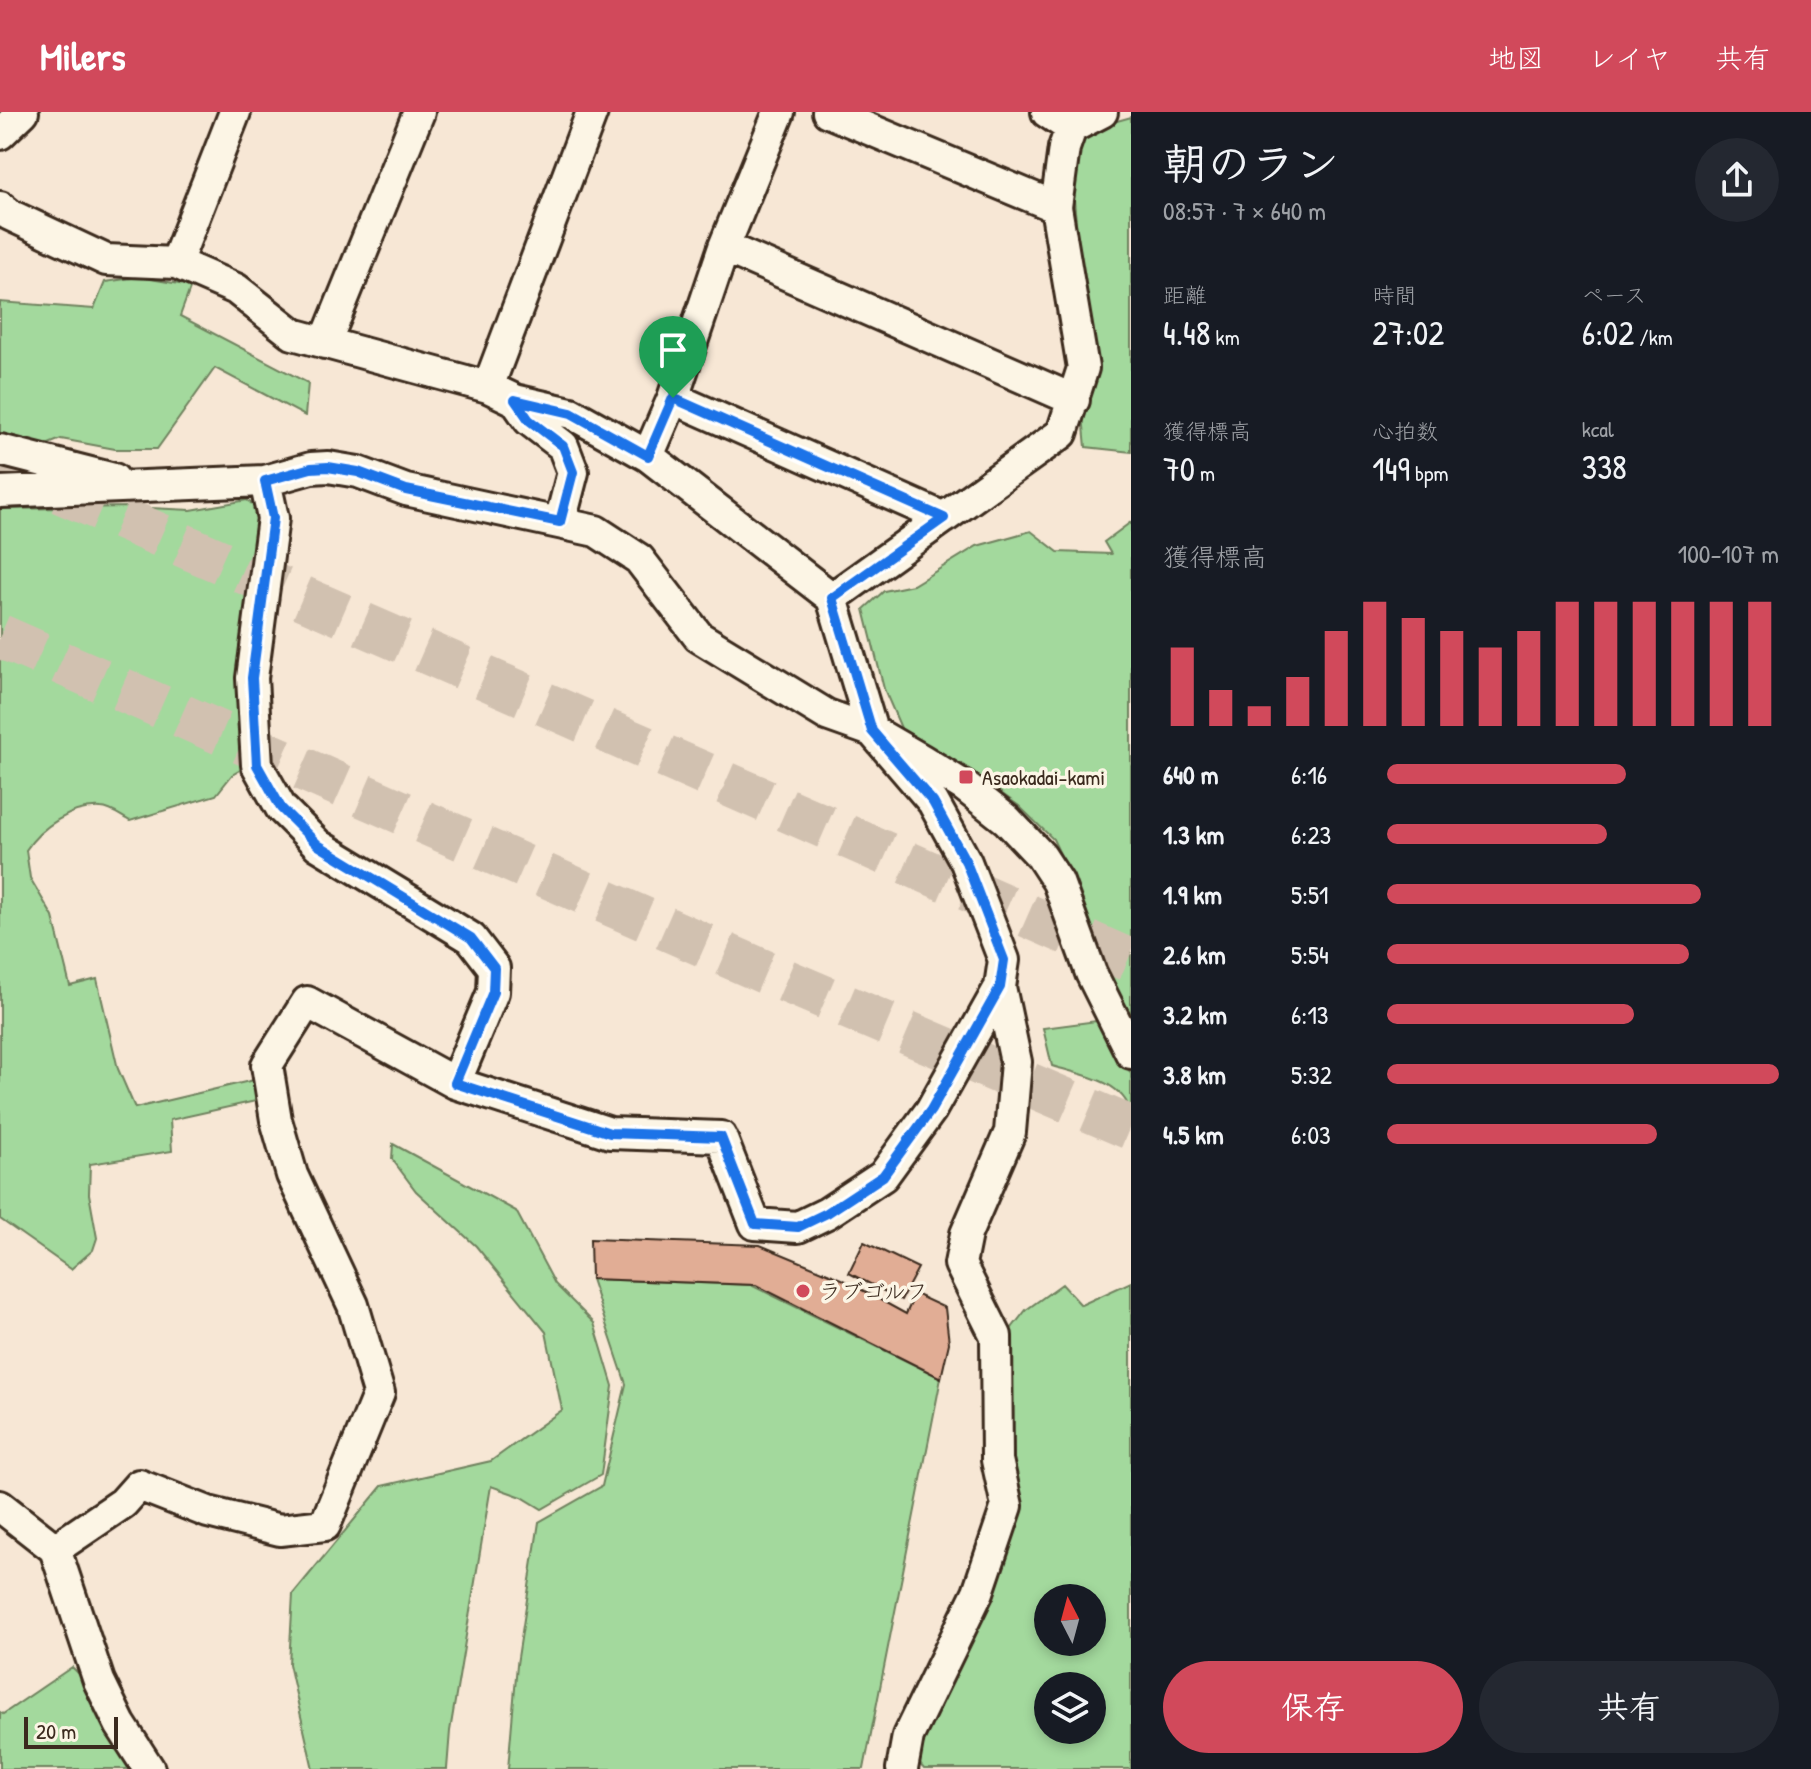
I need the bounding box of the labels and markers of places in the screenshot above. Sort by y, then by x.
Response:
pin [639,316,707,398]
place label: Asaokadai-kami [982,762,1105,792]
marker: Asaokadai-kami [957,768,975,786]
place label: ラブゴルフ [819,1276,928,1306]
marker: ラブゴルフ [794,1282,812,1300]

